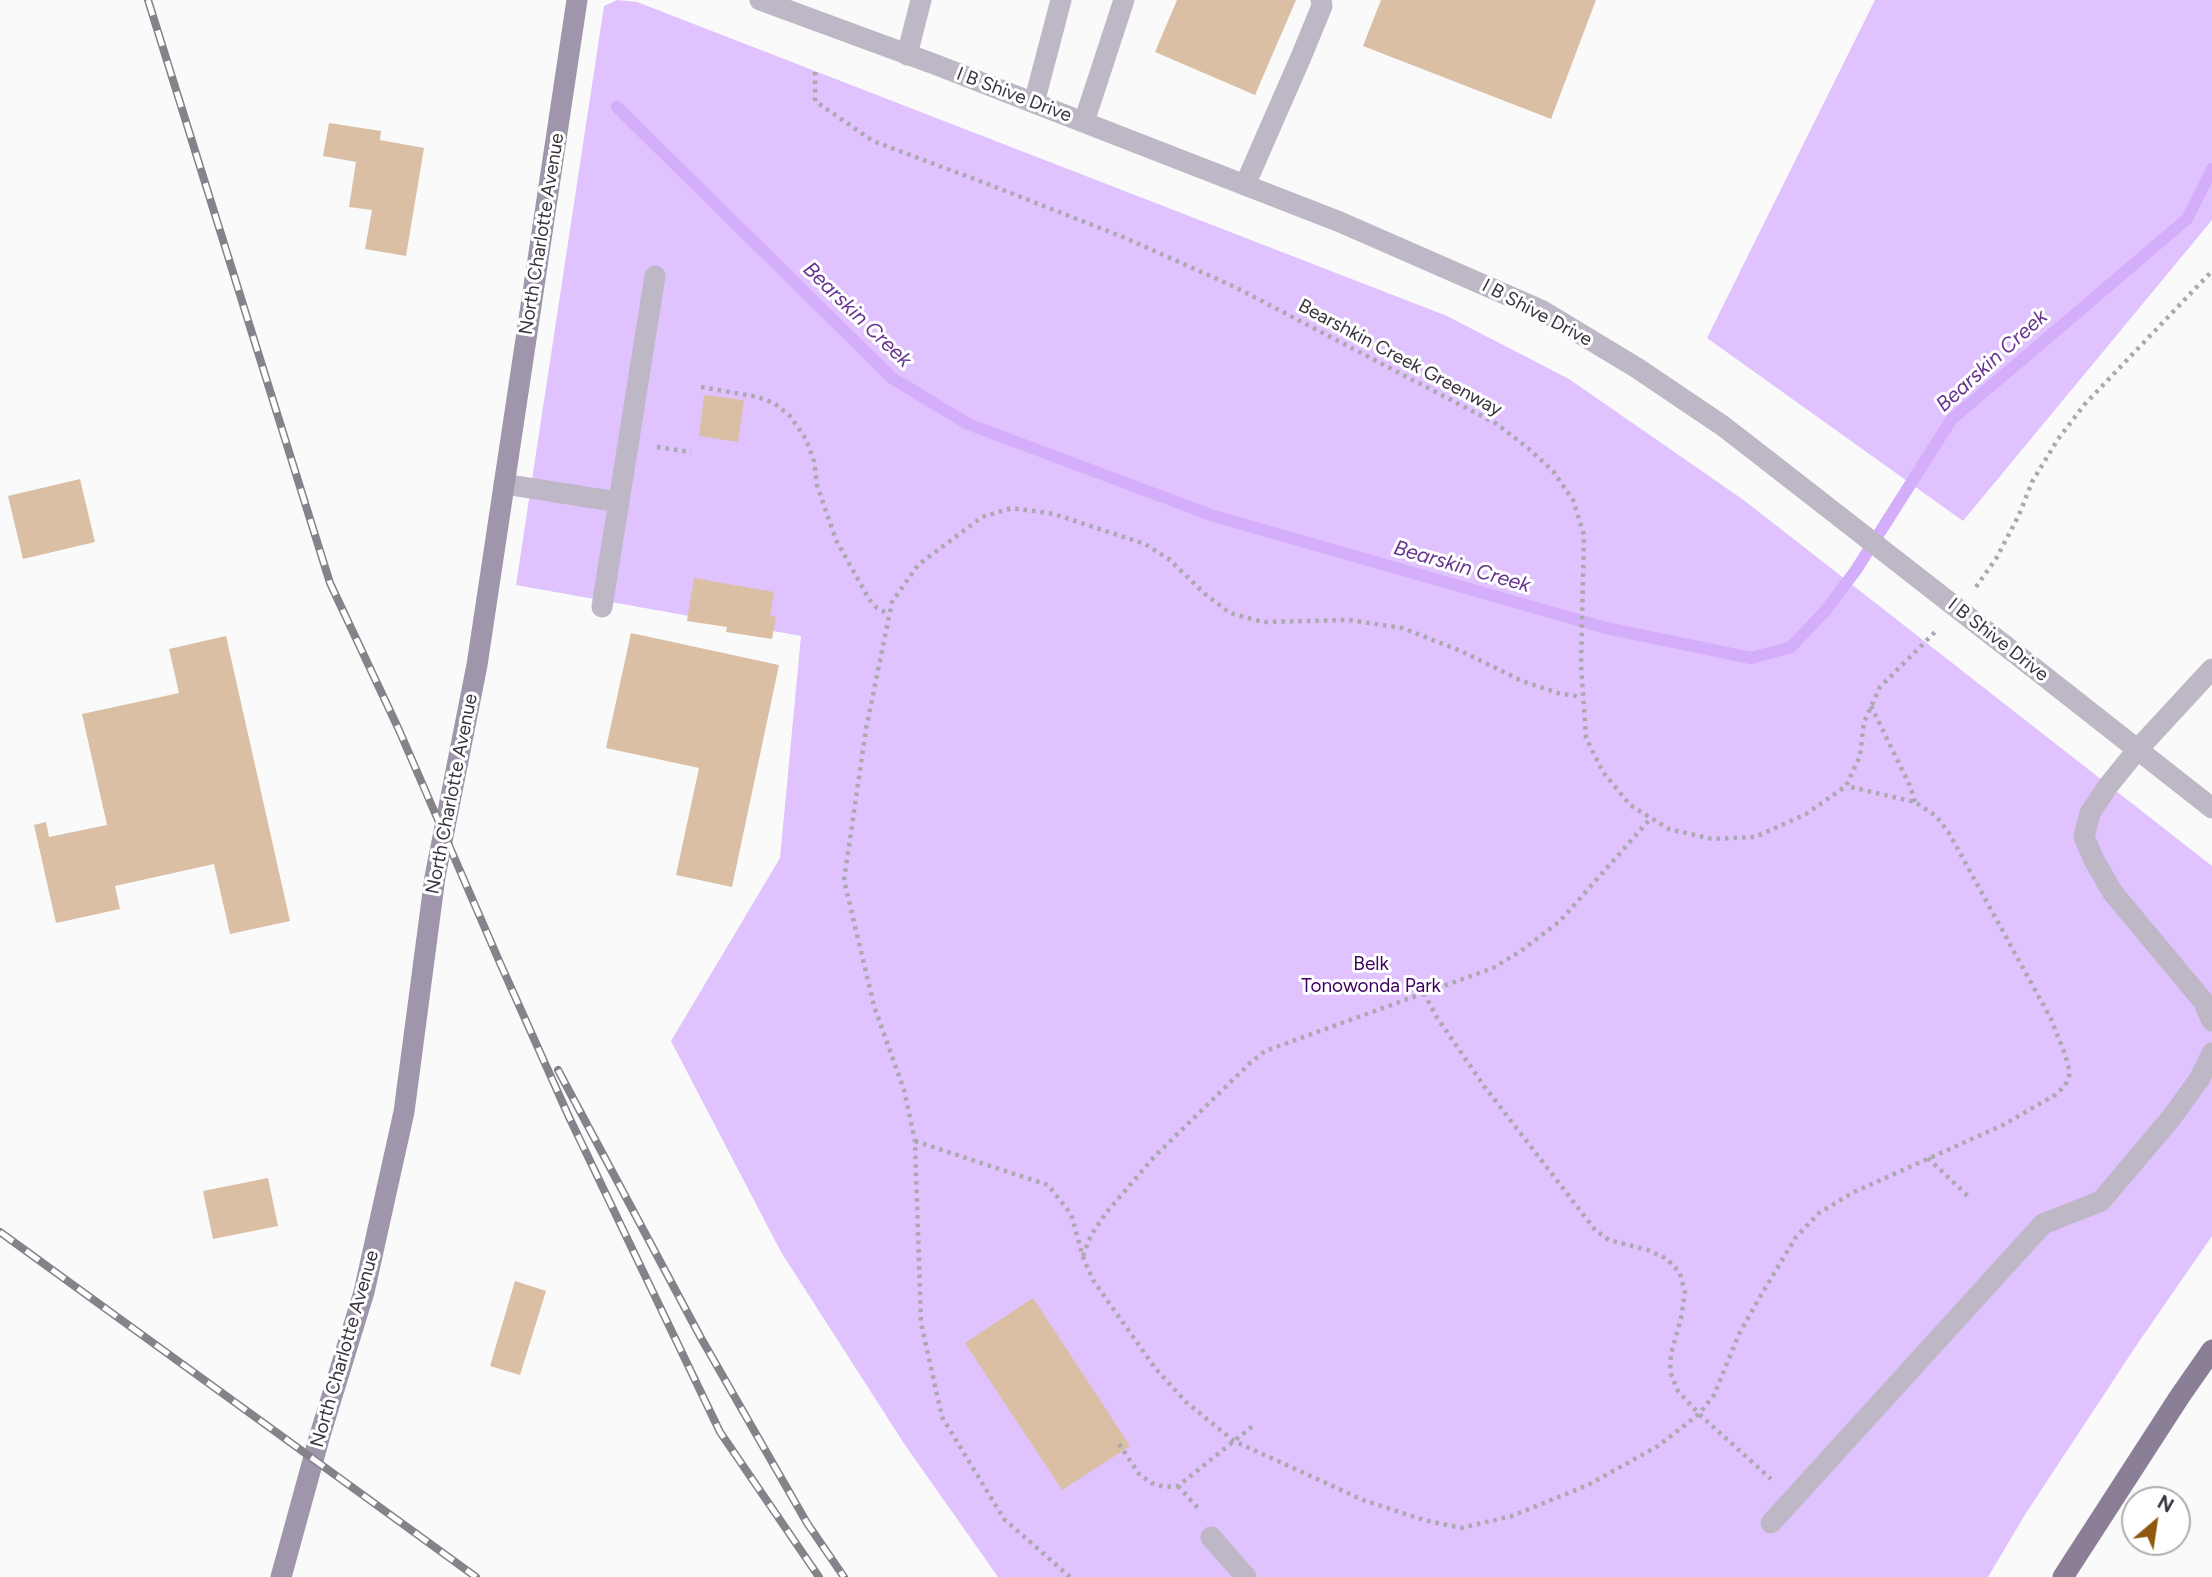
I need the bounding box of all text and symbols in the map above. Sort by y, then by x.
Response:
street label: I B Shive Drive [953,63,1075,127]
street label: North Charlotte Avenue [515,132,569,336]
water label: Bearskin Creek [797,257,917,373]
street label: I B Shive Drive [1478,274,1596,352]
street label: Bearshkin Creek Greenway [1294,295,1506,421]
water label: Bearskin Creek [1931,304,2053,418]
water label: Bearskin Creek [1391,535,1533,599]
street label: I B Shive Drive [1943,594,2053,686]
street label: North Charlotte Avenue [421,692,483,896]
park label: Belk Tonowonda Park [1301,953,1441,997]
street label: North Charlotte Avenue [306,1248,384,1450]
north arrow [2121,1486,2191,1556]
text: N [2153,1490,2177,1518]

